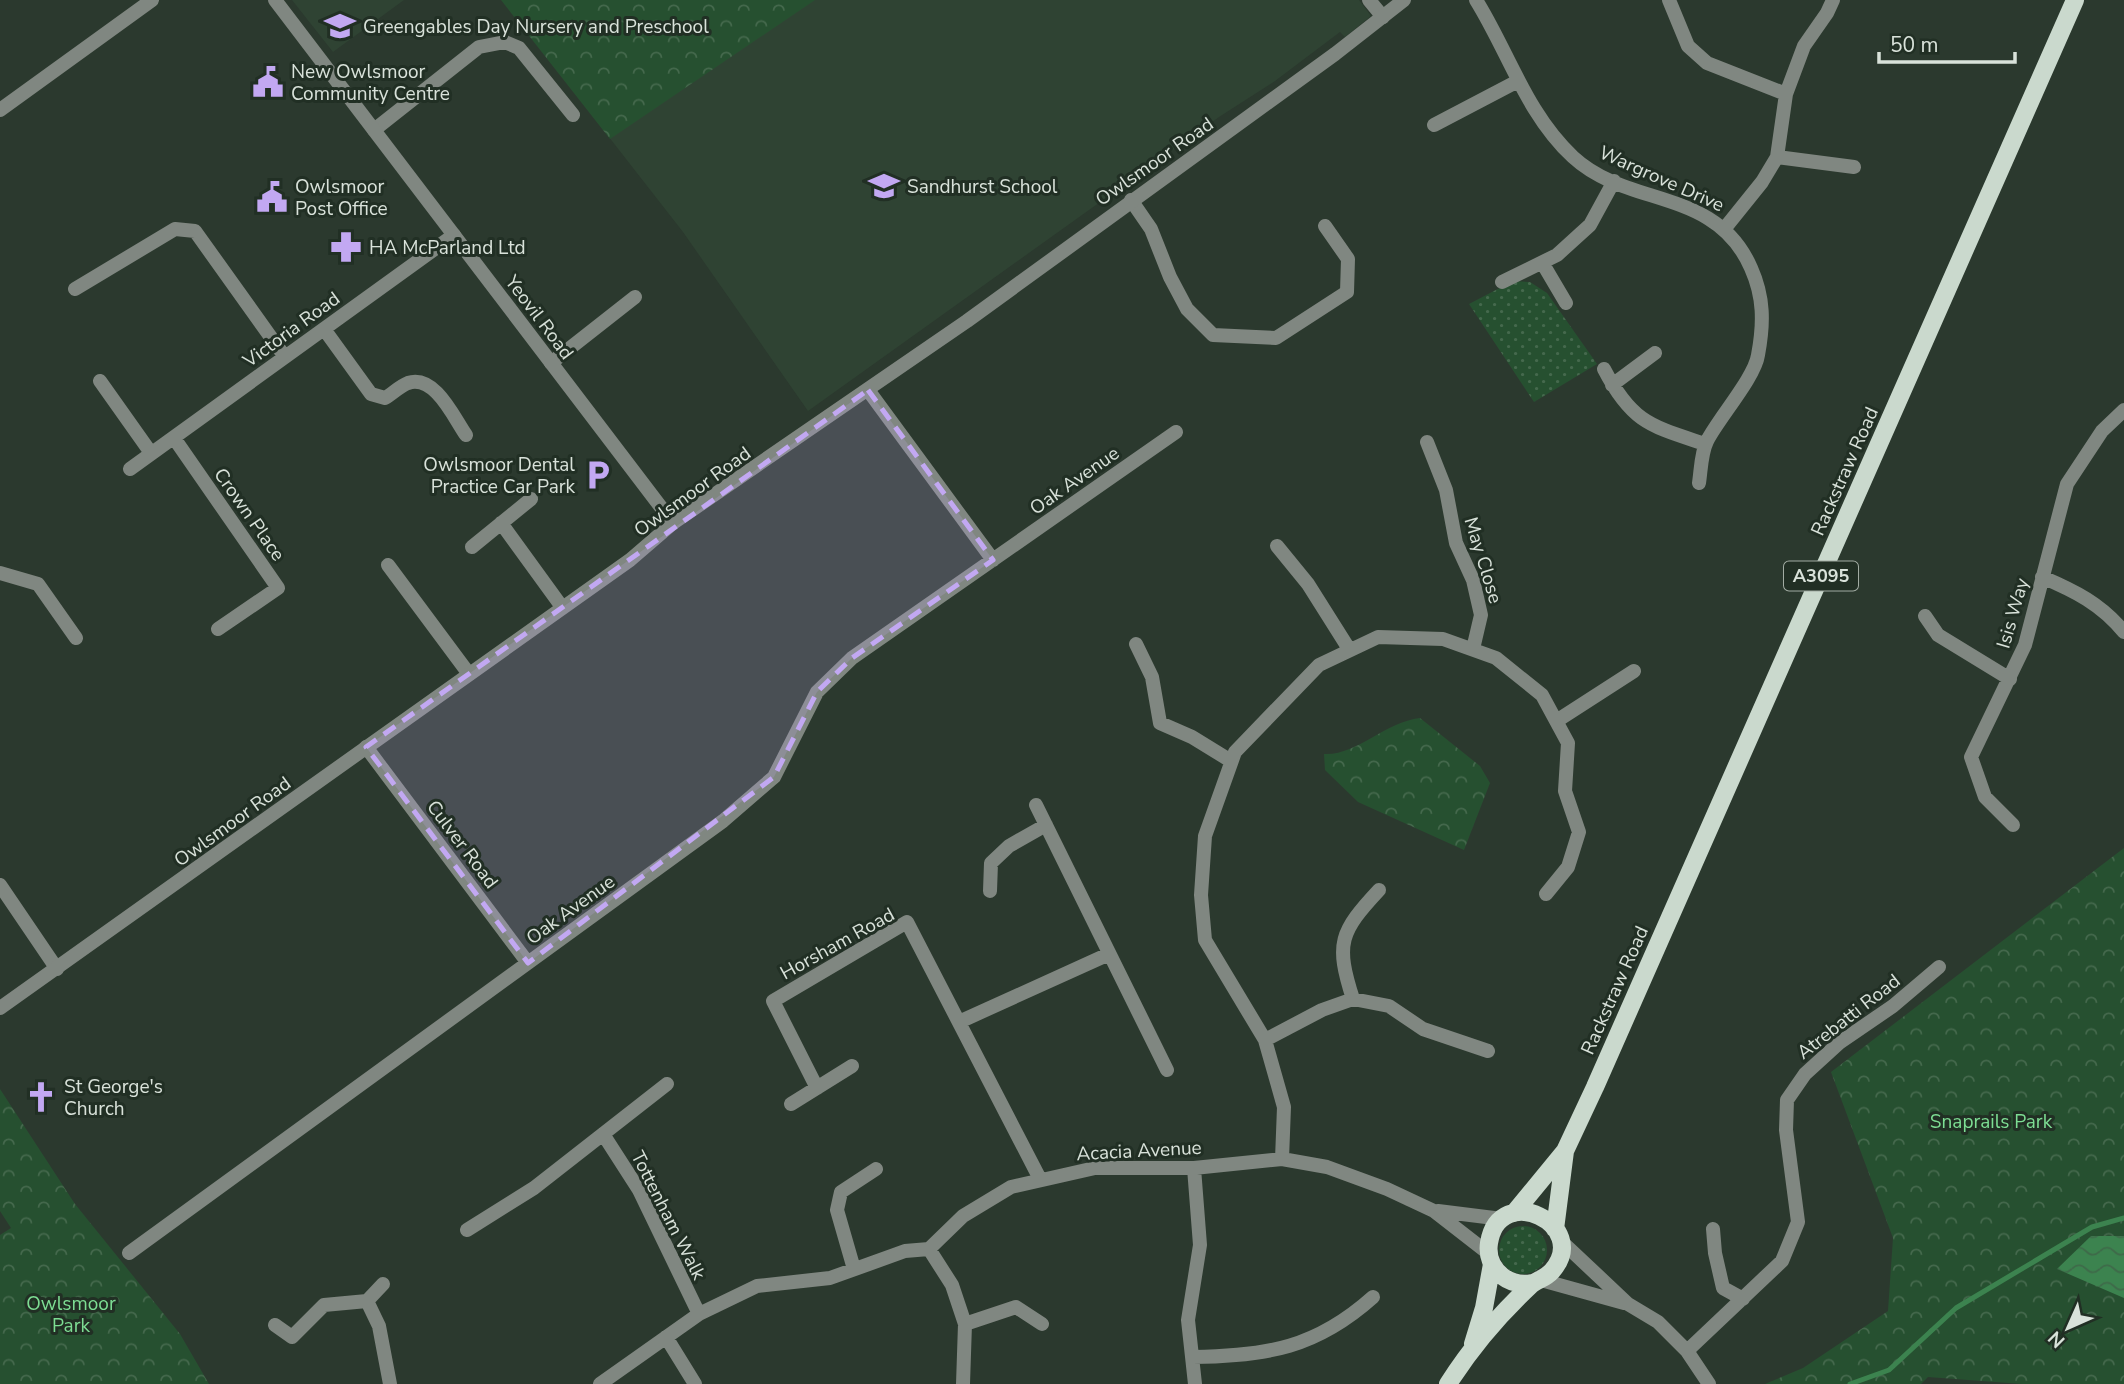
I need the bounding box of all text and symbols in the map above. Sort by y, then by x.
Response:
school or university icon: Greengables Day Nursery and Preschool [323,9,357,43]
place label: Greengables Day Nursery and Preschool [363,14,709,40]
scale bar [1879,21,2016,65]
text: 50 m [1890,31,1939,59]
place label: New Owlsmoor Community Centre [291,59,450,107]
public building icon: New Owlsmoor Community Centre [251,65,285,99]
street label: Owlsmoor Road [1090,111,1219,212]
street label: Wargrove Drive [1595,140,1728,218]
school or university icon: Sandhurst School [867,169,901,203]
place label: Owlsmoor Post Office [295,174,388,222]
place label: Sandhurst School [907,174,1058,200]
public building icon: Owlsmoor Post Office [255,180,289,214]
pharmacy icon: HA McParland Ltd [329,230,363,264]
place label: HA McParland Ltd [369,235,526,261]
street label: Yeovil Road [498,269,579,365]
street label: Victoria Road [237,286,345,374]
street label: Rackstraw Road [1805,403,1885,540]
street label: Oak Avenue [1025,440,1125,521]
street label: Owlsmoor Road [629,441,756,543]
place label: Owlsmoor Dental Practice Car Park [423,452,575,500]
parking icon: Owlsmoor Dental Practice Car Park [581,458,615,492]
street label: Crown Place [208,463,291,566]
street label: May Close [1458,514,1508,607]
road number: A3095 [1784,562,1858,590]
street label: Isis Way [1991,575,2035,651]
street label: Owlsmoor Road [169,771,296,873]
street label: Culver Road [420,795,504,894]
street label: Oak Avenue [521,869,620,951]
street label: Horsham Road [776,902,899,986]
street label: Rackstraw Road [1575,922,1655,1059]
street label: Atrebatti Road [1791,968,1906,1065]
place label: St George's Church [64,1074,163,1122]
church icon: St George's Church [24,1080,58,1114]
park label: Snaprails Park [1930,1109,2053,1135]
street label: Acacia Avenue [1076,1135,1202,1167]
street label: Tottenham Walk [624,1147,712,1285]
park label: Owlsmoor Park [26,1291,116,1339]
north arrow [2033,1293,2103,1363]
text: N [2042,1325,2071,1354]

